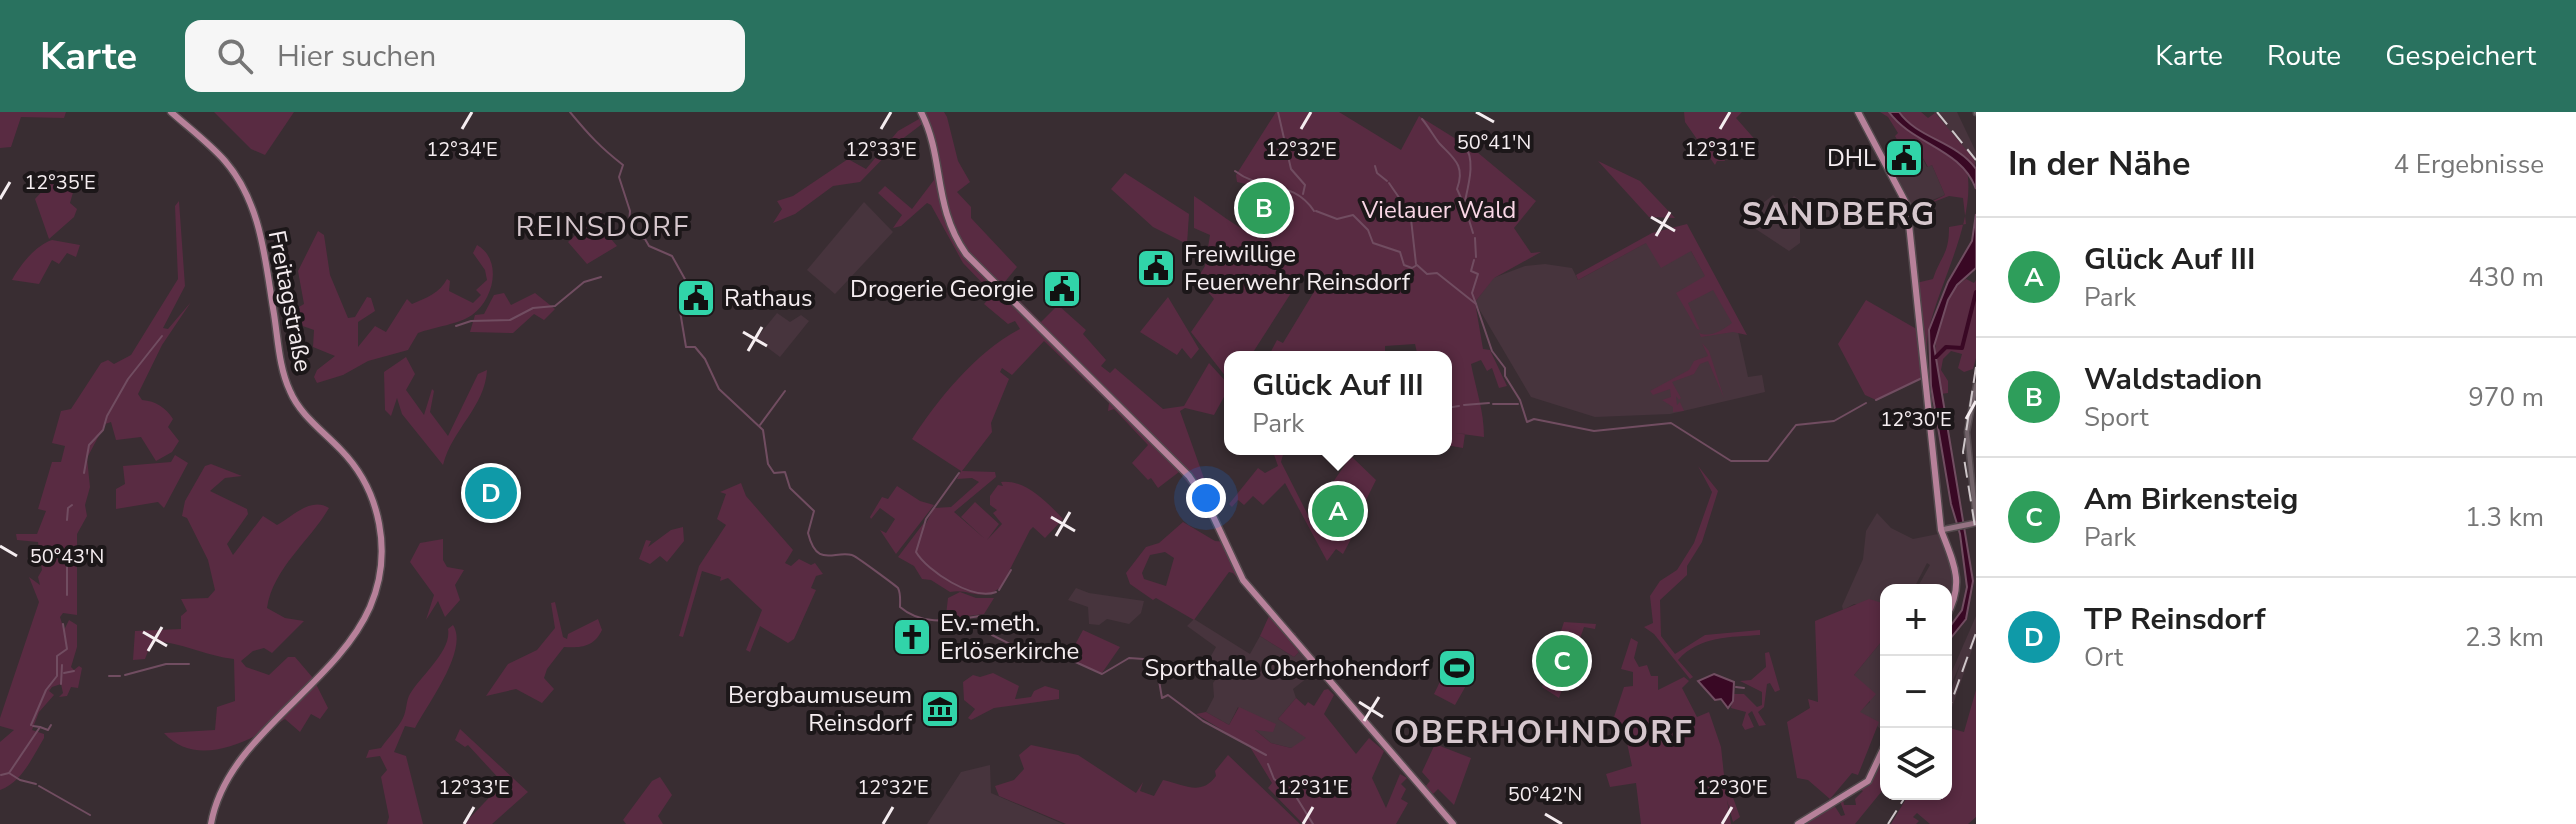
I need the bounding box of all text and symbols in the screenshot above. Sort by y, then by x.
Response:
search box [185,20,745,92]
text: Karte [40,31,137,82]
icon: search [213,34,257,78]
text: Hier suchen [277,36,436,77]
text: Karte [2155,37,2223,75]
text: Route [2267,37,2341,75]
text: Gespeichert [2385,37,2536,75]
text: 50°41'N [1457,129,1531,156]
text: 12°34'E [426,136,498,163]
text: 12°33'E [845,136,917,163]
text: 12°32'E [1265,136,1337,163]
text: 12°31'E [1684,136,1756,163]
public building icon: DHL [1883,137,1925,179]
text: In der Nähe [2008,141,2190,187]
place label: DHL [1827,142,1876,174]
text: 4 Ergebnisse [2394,147,2544,182]
text: 12°35'E [24,169,96,196]
pin: B [1238,178,1290,238]
district label: SANDBERG [1742,193,1936,236]
park label: Vielauer Wald [1361,194,1516,226]
district label: REINSDORF [516,208,690,246]
street label: Freitagstraße [261,228,319,374]
place label: Freiwillige Feuerwehr Reinsdorf [1184,238,1411,298]
text: Glück Auf III [2084,239,2255,280]
public building icon: Freiwillige Feuerwehr Reinsdorf [1135,247,1177,289]
text: A [2024,260,2044,295]
text: 430 m [2468,260,2544,295]
public building icon: Drogerie Georgie [1041,268,1083,310]
place label: Drogerie Georgie [850,273,1034,305]
public building icon: Rathaus [675,277,717,319]
text: Park [2084,280,2136,315]
place label: Rathaus [724,282,813,314]
popup [1224,351,1452,455]
text: Waldstadion [2084,359,2262,400]
text: Glück Auf III [1252,365,1424,406]
text: B [2025,380,2043,415]
text: 970 m [2468,380,2544,415]
text: Sport [2084,400,2149,435]
text: Park [1252,406,1304,441]
text: 12°30'E [1880,406,1952,433]
pin: D [465,463,517,523]
your location [1186,478,1226,518]
text: Am Birkensteig [2084,479,2298,520]
pin: A [1312,481,1364,541]
text: C [2025,500,2043,535]
text: 1.3 km [2465,500,2544,535]
text: Park [2084,520,2136,555]
text: 50°43'N [30,543,104,570]
map controls [1880,584,1952,800]
button: + [1880,584,1952,656]
text: TP Reinsdorf [2084,599,2265,640]
place label: Ev.-meth. Erlöserkirche [940,607,1079,667]
church icon: Ev.-meth. Erlöserkirche [891,616,933,658]
text: D [2024,620,2044,655]
text: 2.3 km [2465,620,2544,655]
pin: C [1536,631,1588,691]
text: Ort [2084,640,2123,675]
sports icon: Sporthalle Oberhohendorf [1436,647,1478,689]
place label: Sporthalle Oberhohendorf [1145,652,1430,684]
button: − [1880,656,1952,728]
place label: Bergbaumuseum Reinsdorf [728,679,913,739]
museum icon: Bergbaumuseum Reinsdorf [919,688,961,730]
district label: OBERHOHNDORF [1394,711,1694,754]
button: layers [1880,728,1952,800]
text: 12°33'E [438,774,510,801]
text: 12°32'E [857,774,929,801]
text: 12°31'E [1277,774,1349,801]
text: 12°30'E [1696,774,1768,801]
text: 50°42'N [1508,781,1582,808]

